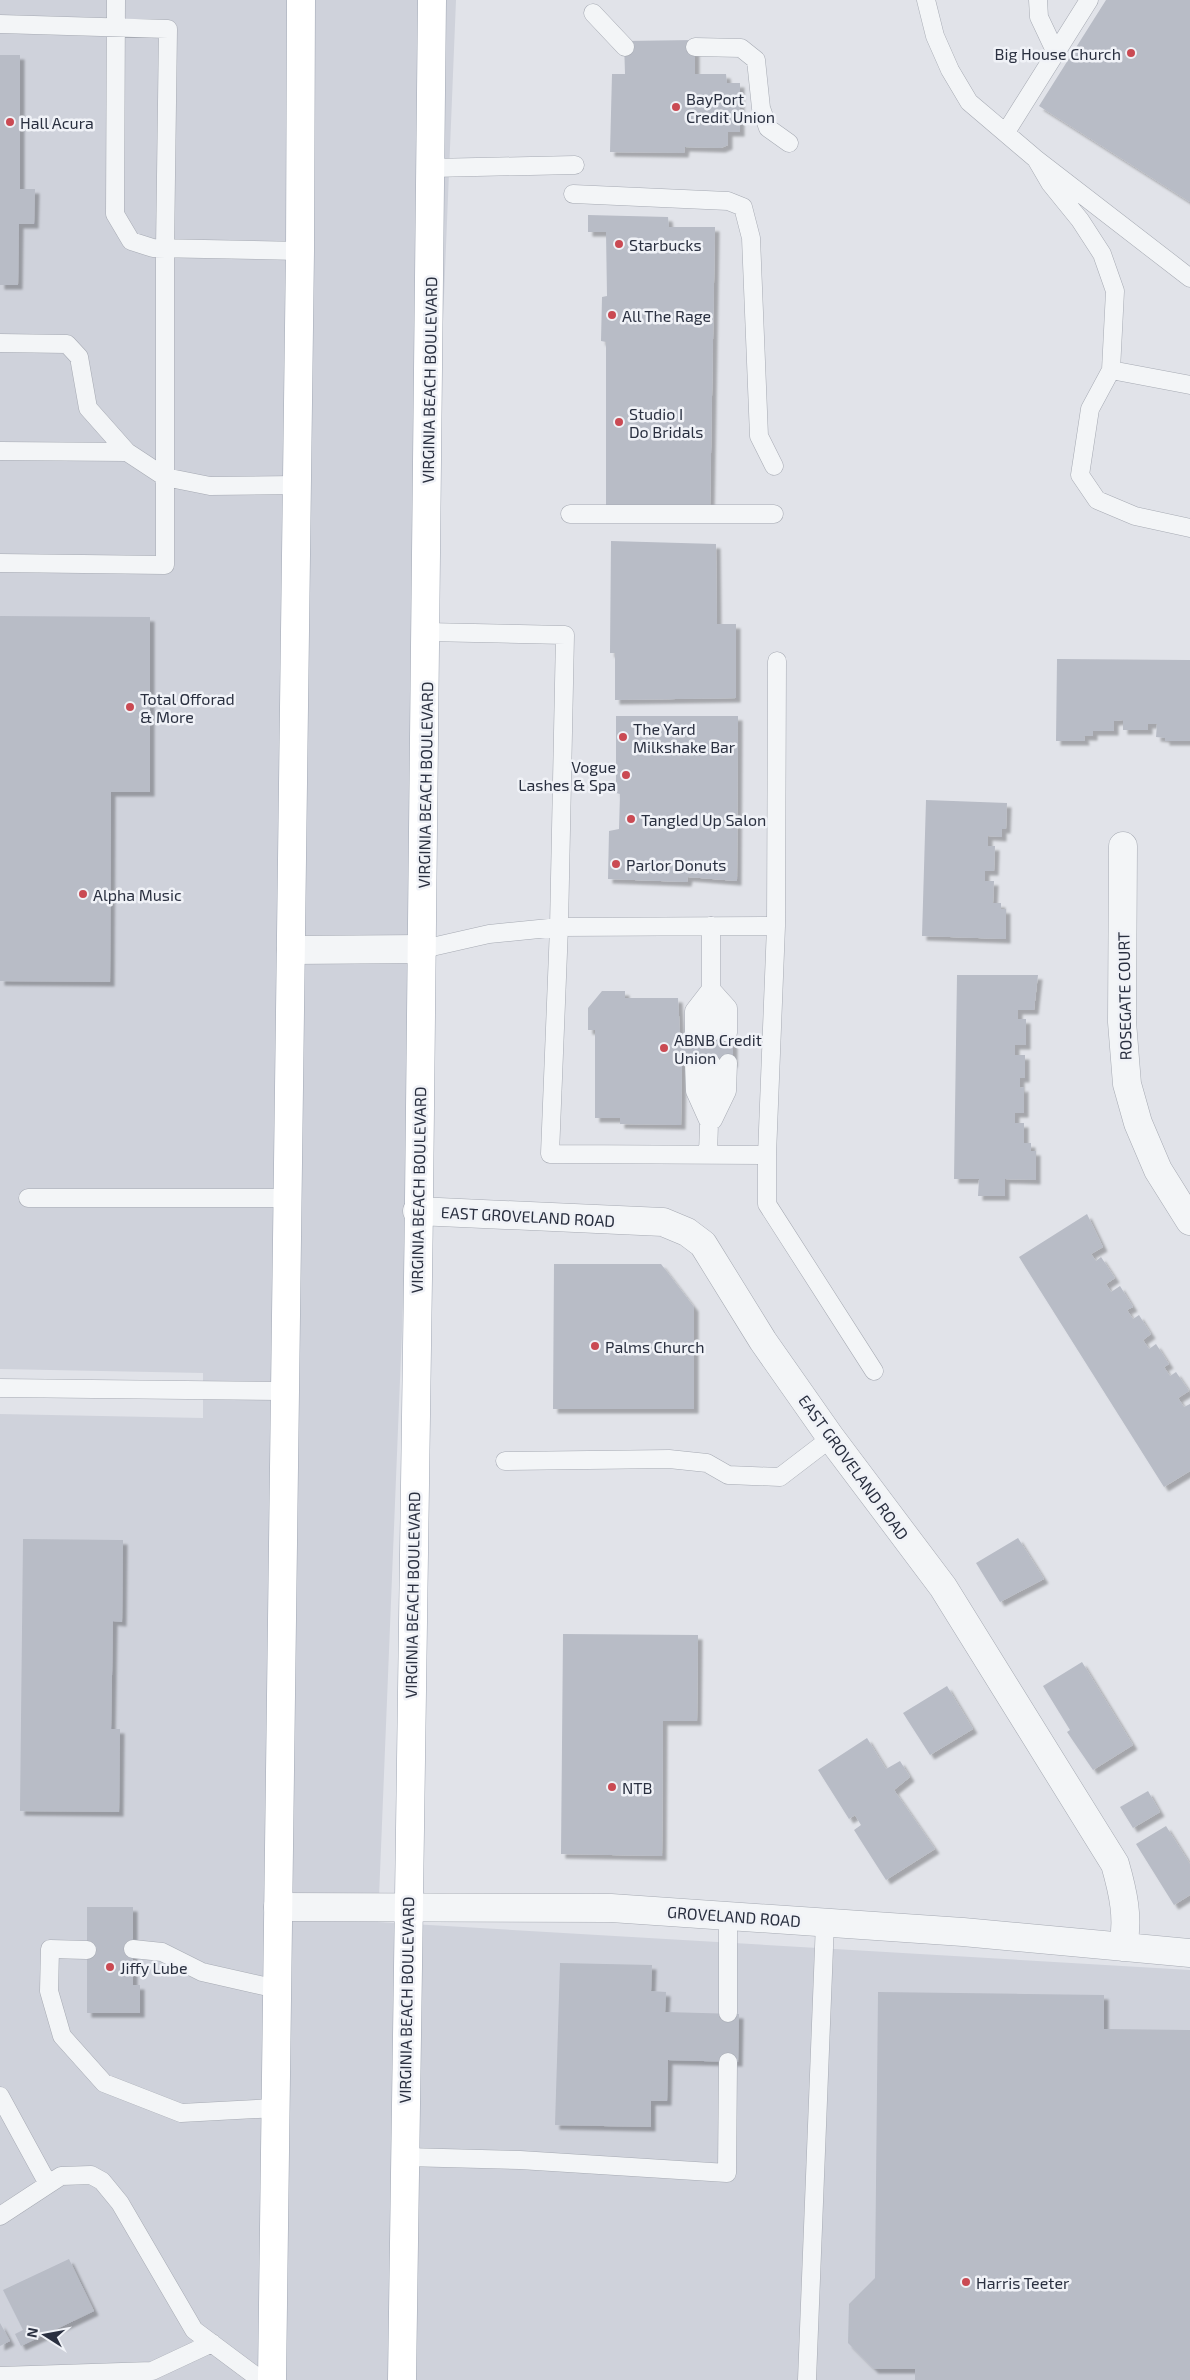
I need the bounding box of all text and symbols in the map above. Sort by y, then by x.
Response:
place label: Big House Church [995,44,1121,63]
marker: Big House Church [1125,47,1137,59]
place label: BayPort Credit Union [686,89,775,126]
marker: BayPort Credit Union [670,101,682,113]
place label: Hall Acura [20,113,94,132]
marker: Hall Acura [4,116,16,128]
place label: Starbucks [629,235,702,254]
marker: Starbucks [613,238,625,250]
street label: VIRGINIA BEACH BOULEVARD [418,276,440,484]
place label: All The Rage [622,306,711,325]
marker: All The Rage [606,309,618,321]
place label: Studio I Do Bridals [629,404,703,441]
marker: Studio I Do Bridals [613,416,625,428]
street label: VIRGINIA BEACH BOULEVARD [414,681,436,889]
place label: Total Offorad & More [140,689,235,726]
marker: Total Offorad & More [124,701,136,713]
place label: The Yard Milkshake Bar [633,719,736,756]
marker: The Yard Milkshake Bar [617,731,629,743]
place label: Vogue Lashes & Spa [518,757,616,794]
marker: Vogue Lashes & Spa [620,769,632,781]
place label: Tangled Up Salon [641,810,766,829]
marker: Tangled Up Salon [625,813,637,825]
place label: Parlor Donuts [626,855,726,874]
marker: Parlor Donuts [610,858,622,870]
place label: Alpha Music [93,885,182,904]
marker: Alpha Music [77,888,89,900]
street label: ROSEGATE COURT [1113,932,1135,1060]
place label: ABNB Credit Union [674,1030,762,1067]
marker: ABNB Credit Union [658,1042,670,1054]
street label: VIRGINIA BEACH BOULEVARD [407,1086,429,1294]
street label: EAST GROVELAND ROAD [440,1202,616,1230]
place label: Palms Church [605,1337,705,1356]
marker: Palms Church [589,1340,601,1352]
street label: EAST GROVELAND ROAD [795,1391,913,1543]
street label: VIRGINIA BEACH BOULEVARD [401,1491,423,1699]
place label: NTB [622,1778,653,1797]
marker: NTB [606,1781,618,1793]
street label: VIRGINIA BEACH BOULEVARD [395,1896,417,2104]
street label: GROVELAND ROAD [667,1902,801,1930]
place label: Jiffy Lube [120,1958,188,1977]
marker: Jiffy Lube [104,1961,116,1973]
place label: Harris Teeter [976,2273,1070,2292]
marker: Harris Teeter [960,2276,972,2288]
north arrow [20,2310,70,2360]
text: N [22,2326,41,2339]

